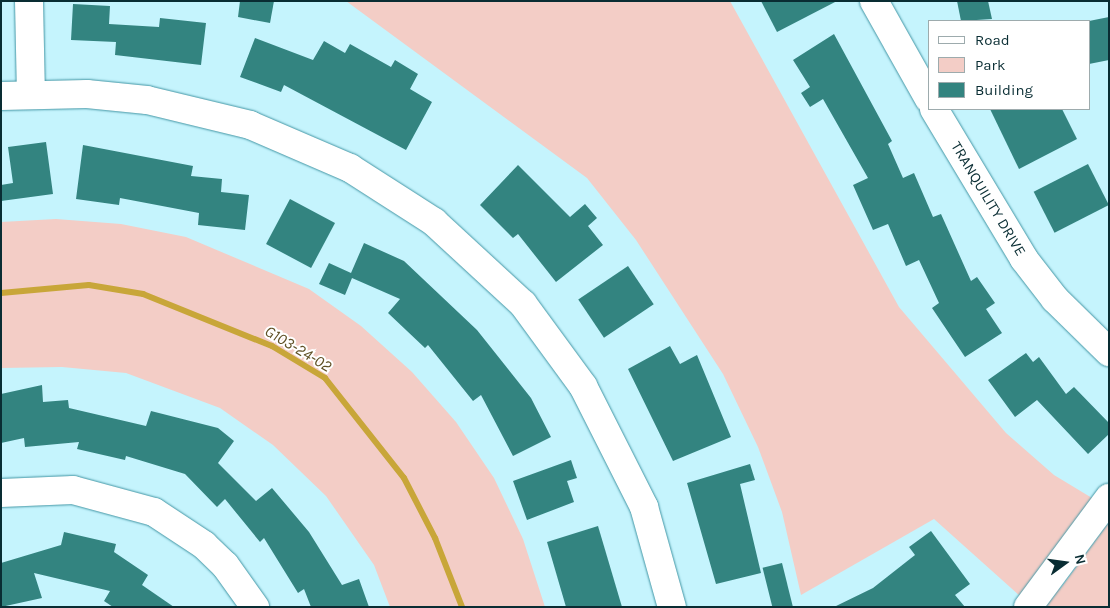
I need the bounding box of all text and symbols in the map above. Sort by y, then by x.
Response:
legend [928,20,1090,110]
text: Road [975,31,1010,49]
text: Park [975,56,1005,74]
text: Building [975,81,1033,99]
street label: TRANQUILITY DRIVE [947,139,1029,259]
water label: G103-24-02 [261,322,335,376]
north arrow [1040,538,1090,588]
text: N [1071,552,1090,566]

